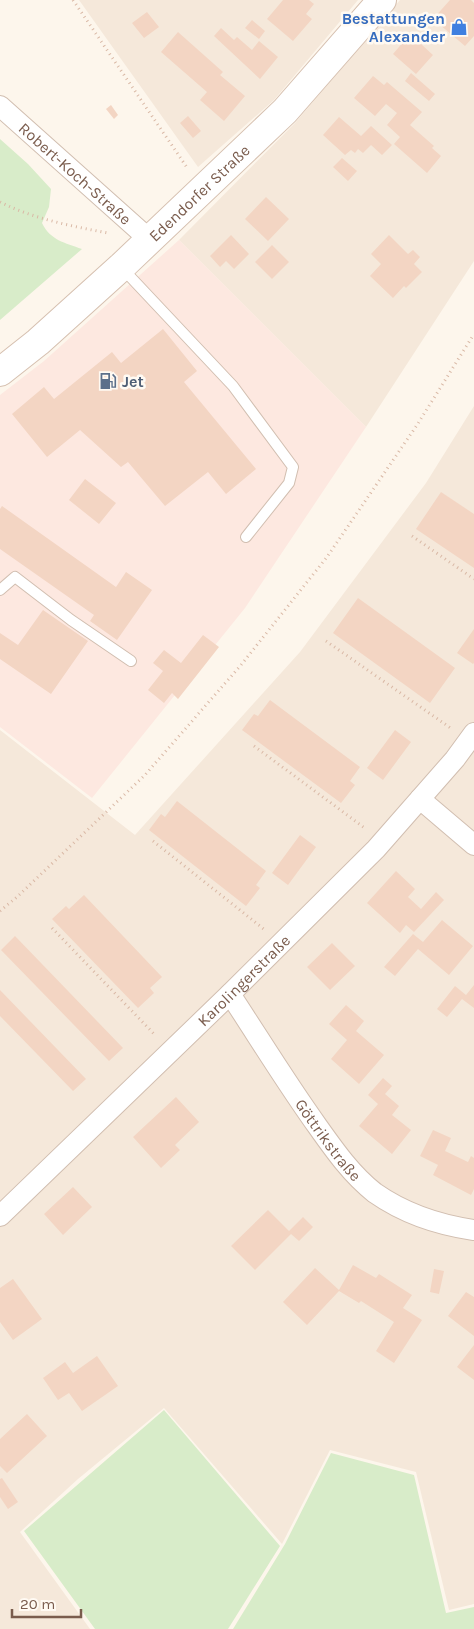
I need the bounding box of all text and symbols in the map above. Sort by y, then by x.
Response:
place label: Bestattungen Alexander [342,9,446,46]
shop icon: Bestattungen Alexander [449,17,469,37]
street label: Robert-Koch-Straße [15,119,135,229]
street label: Edendorfer Straße [145,141,254,246]
fuel station icon: Jet [98,371,118,391]
place label: Jet [122,372,144,391]
street label: Karolingerstraße [194,931,294,1030]
street label: Göttrikstraße [291,1095,365,1185]
scale bar [12,1586,81,1618]
text: 20 m [20,1595,55,1613]

